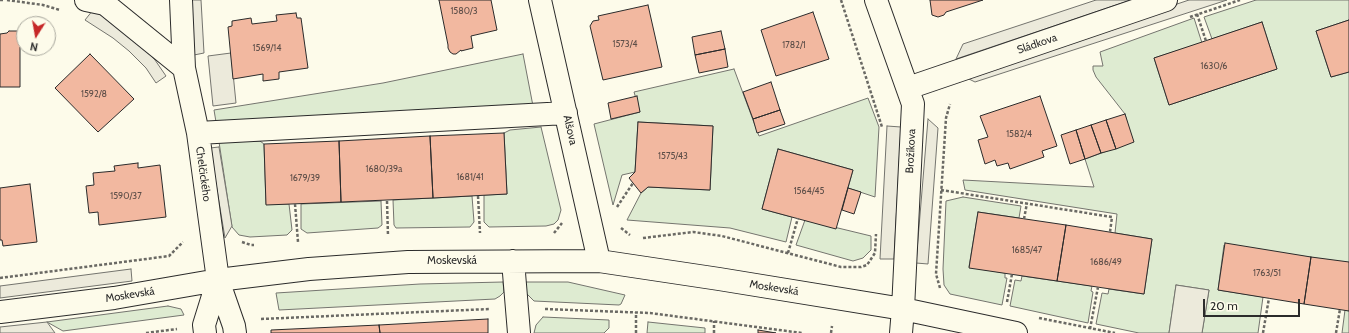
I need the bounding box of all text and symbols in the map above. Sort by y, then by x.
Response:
house number: 1580/3 [450,6,478,16]
north arrow [16,16,56,56]
street label: Sládkova [1015,31,1059,57]
text: N [29,39,39,54]
house number: 1573/4 [613,39,637,49]
house number: 1782/1 [782,40,806,50]
house number: 1569/14 [253,43,281,53]
house number: 1630/6 [1201,61,1227,71]
house number: 1592/8 [81,89,107,99]
street label: Alšova [560,114,580,146]
street label: Brožíkova [903,128,919,174]
house number: 1582/4 [1006,129,1032,139]
street label: Chelčického [193,146,213,202]
house number: 1575/43 [658,151,688,161]
house number: 1680/39a [366,164,402,174]
house number: 1681/41 [456,172,484,182]
house number: 1679/39 [290,173,320,183]
house number: 1564/45 [794,186,824,196]
house number: 1590/37 [110,191,142,201]
house number: 1685/47 [1012,245,1042,255]
street label: Moskevská [427,254,477,268]
house number: 1686/49 [1090,257,1122,267]
house number: 1763/51 [1253,268,1281,278]
street label: Moskevská [748,278,800,298]
street label: Moskevská [104,285,156,305]
scale bar [1205,291,1302,317]
text: 20 m [1210,298,1238,313]

